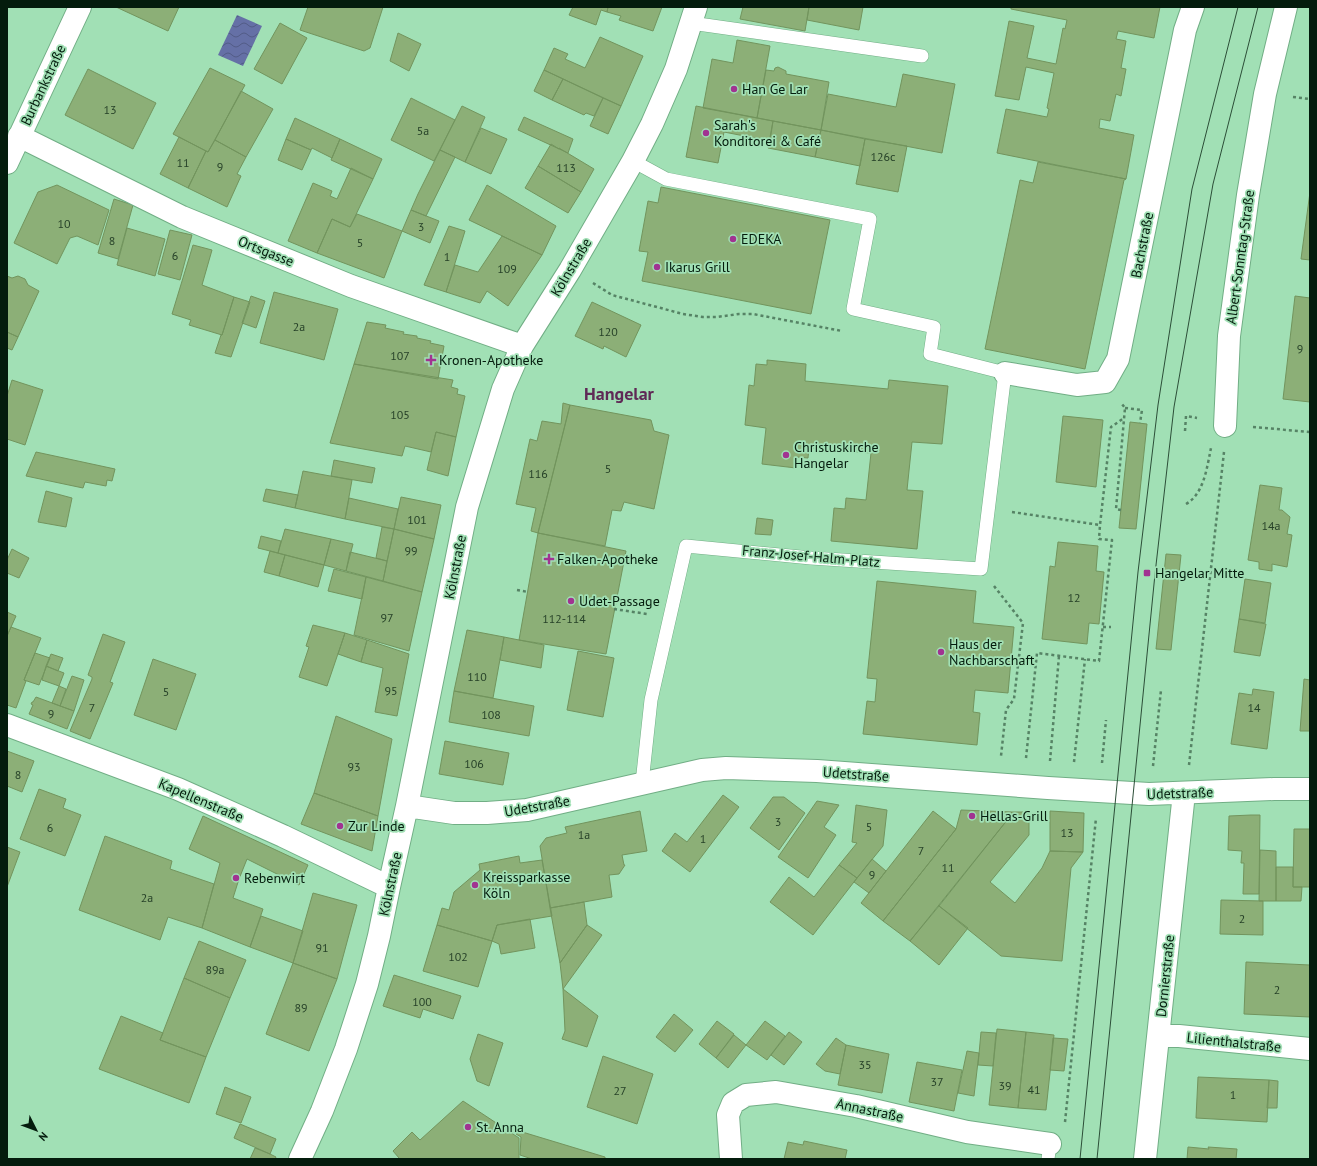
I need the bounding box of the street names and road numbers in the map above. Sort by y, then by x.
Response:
street label: Burbankstraße [16,42,70,128]
street label: Albert-Sonntag-Straße [1222,189,1258,325]
street label: Bachstraße [1127,210,1157,280]
street label: Ortsgasse [235,232,297,270]
street label: Kölnstraße [547,235,595,299]
street label: Kölnstraße [440,533,470,601]
street label: Franz-Josef-Halm-Platz [741,541,881,571]
street label: Udetstraße [822,763,890,785]
street label: Kapellenstraße [156,774,246,826]
street label: Udetstraße [1147,783,1213,803]
street label: Udetstraße [503,791,571,821]
street label: Kölnstraße [374,850,406,918]
street label: Dornierstraße [1152,934,1178,1018]
street label: Lilienthalstraße [1186,1028,1282,1056]
street label: Annastraße [835,1094,905,1126]

